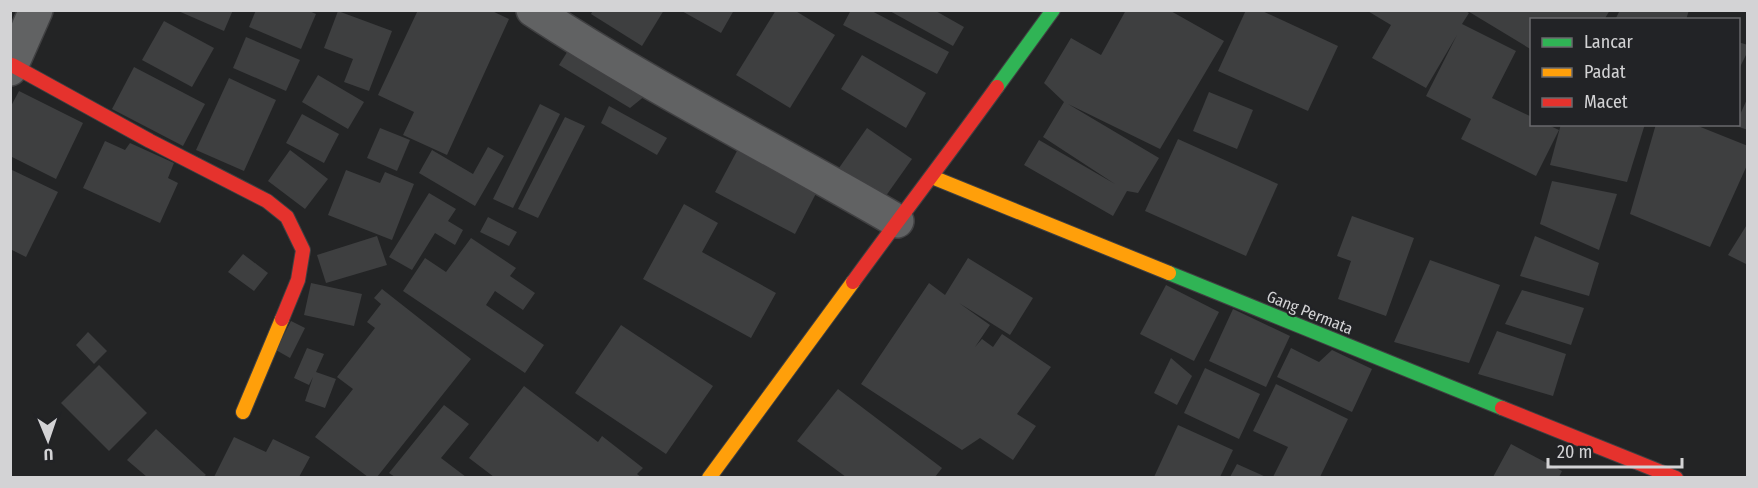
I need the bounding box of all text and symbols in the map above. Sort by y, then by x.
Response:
legend [1530,18,1740,126]
text: Lancar [1584,31,1633,53]
text: Padat [1584,61,1626,83]
text: Macet [1584,91,1628,113]
street label: Gang Permata [1264,287,1356,338]
north arrow [18,410,78,470]
scale bar [1548,431,1682,469]
text: 20 m [1557,441,1592,463]
text: U [43,445,54,464]

